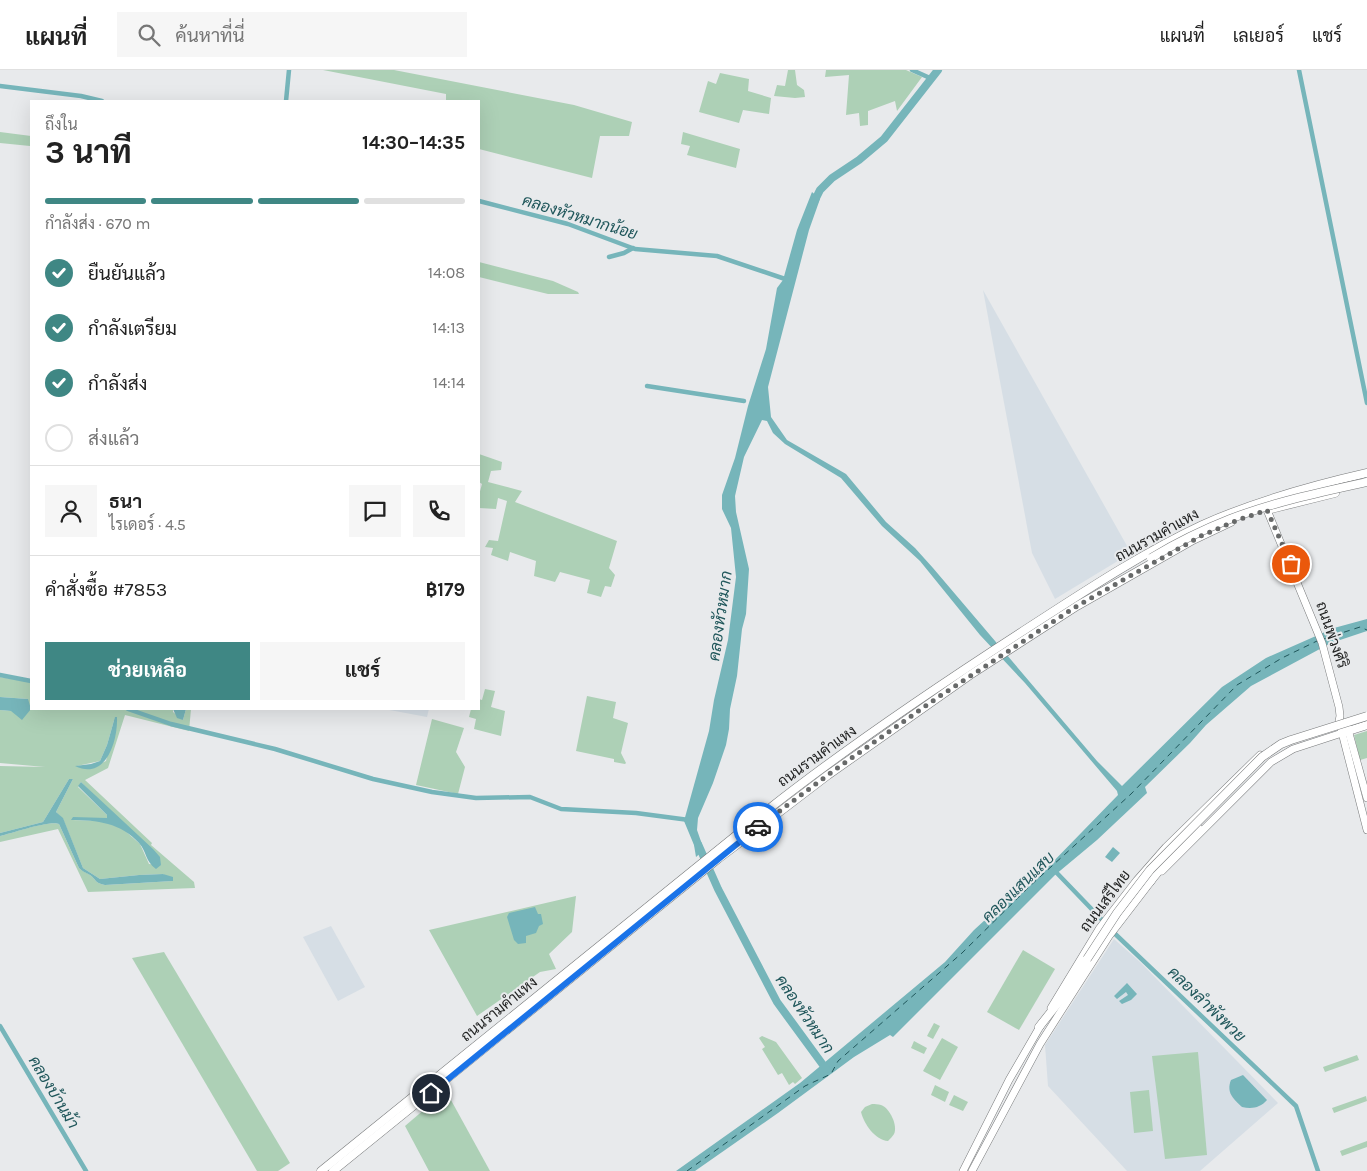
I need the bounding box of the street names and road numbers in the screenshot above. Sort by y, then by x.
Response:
street label: ถนนรามคำแหง [1112,505,1202,565]
street label: ถนนพ่วงศิริ [1312,599,1353,671]
street label: ถนนรามคำแหง [774,721,860,791]
street label: ถนนเสรีไทย [1075,866,1134,935]
street label: ถนนรามคำแหง [457,973,541,1045]

